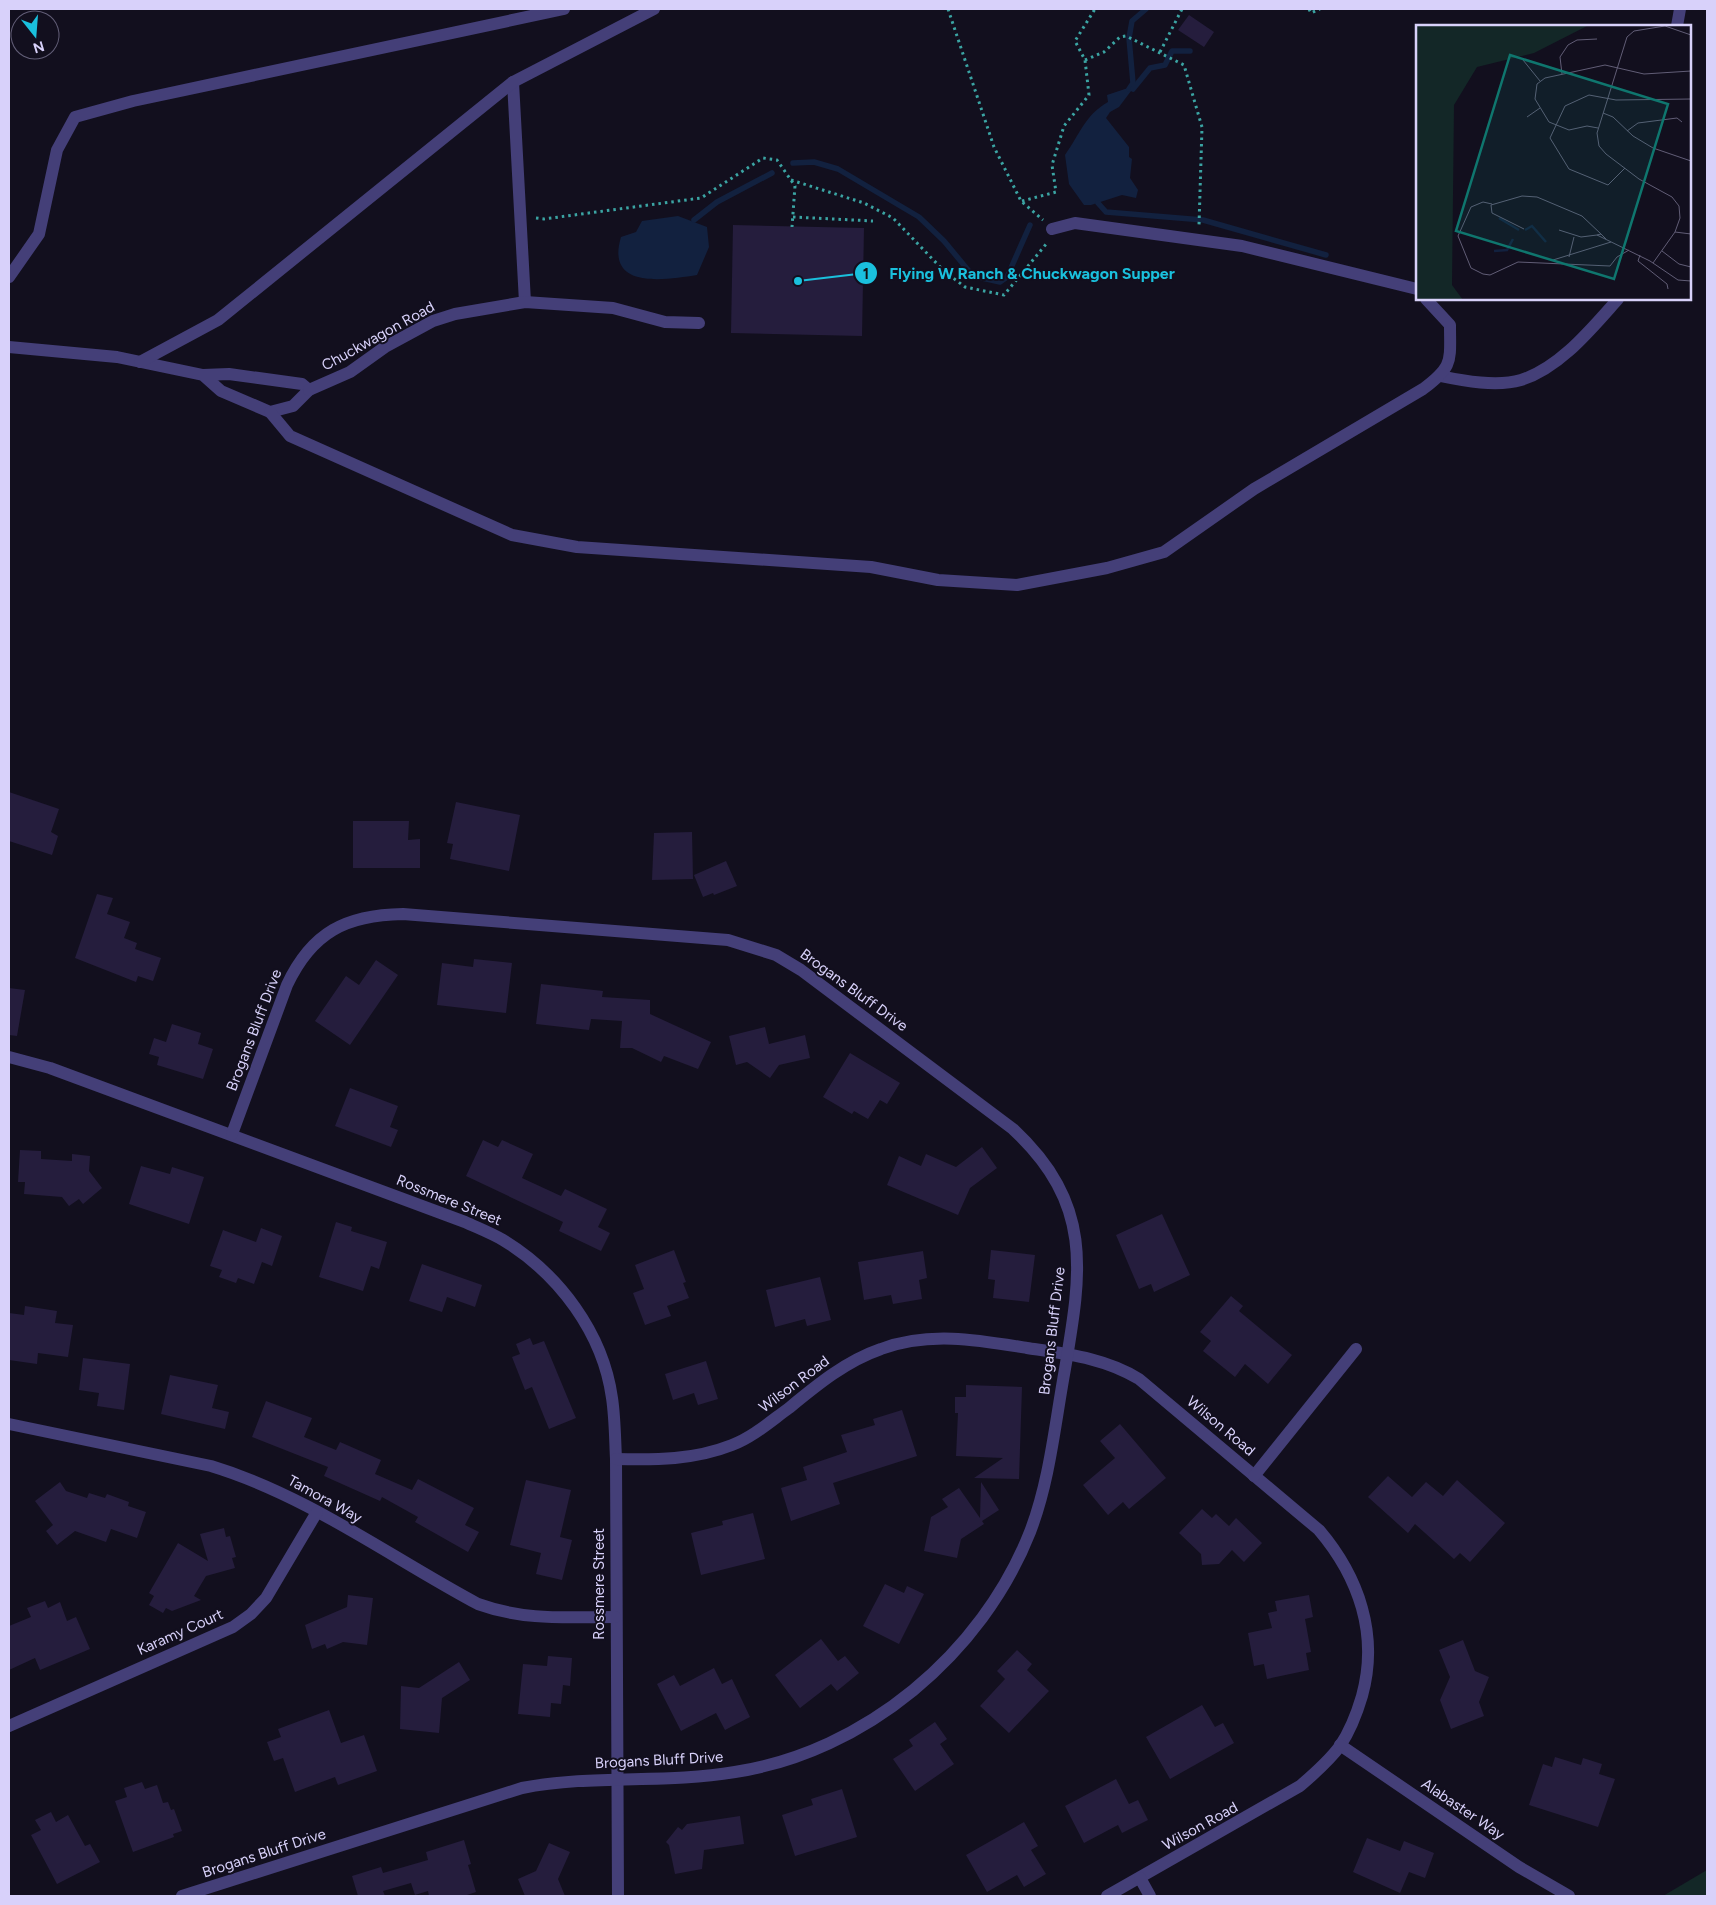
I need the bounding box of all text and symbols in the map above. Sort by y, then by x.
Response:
north arrow [10,10,60,60]
inset map [1416,25,1691,300]
text: N [31,37,46,57]
callout: Flying W Ranch & Chuckwagon Supper [854,258,1184,289]
text: Flying W Ranch & Chuckwagon Supper [889,264,1175,283]
text: 1 [863,265,869,283]
street label: Chuckwagon Road [318,298,438,374]
street label: Brogans Bluff Drive [797,945,911,1035]
street label: Brogans Bluff Drive [223,967,285,1093]
street label: Rossmere Street [394,1171,505,1229]
street label: Brogans Bluff Drive [1035,1266,1069,1396]
street label: Wilson Road [755,1352,833,1416]
street label: Wilson Road [1183,1392,1259,1460]
street label: Tamora Way [285,1471,365,1527]
street label: Rossmere Street [590,1528,608,1640]
street label: Karamy Court [134,1605,226,1659]
street label: Brogans Bluff Drive [594,1748,724,1772]
street label: Alabaster Way [1418,1775,1508,1843]
street label: Wilson Road [1159,1798,1241,1854]
street label: Brogans Bluff Drive [200,1825,328,1881]

